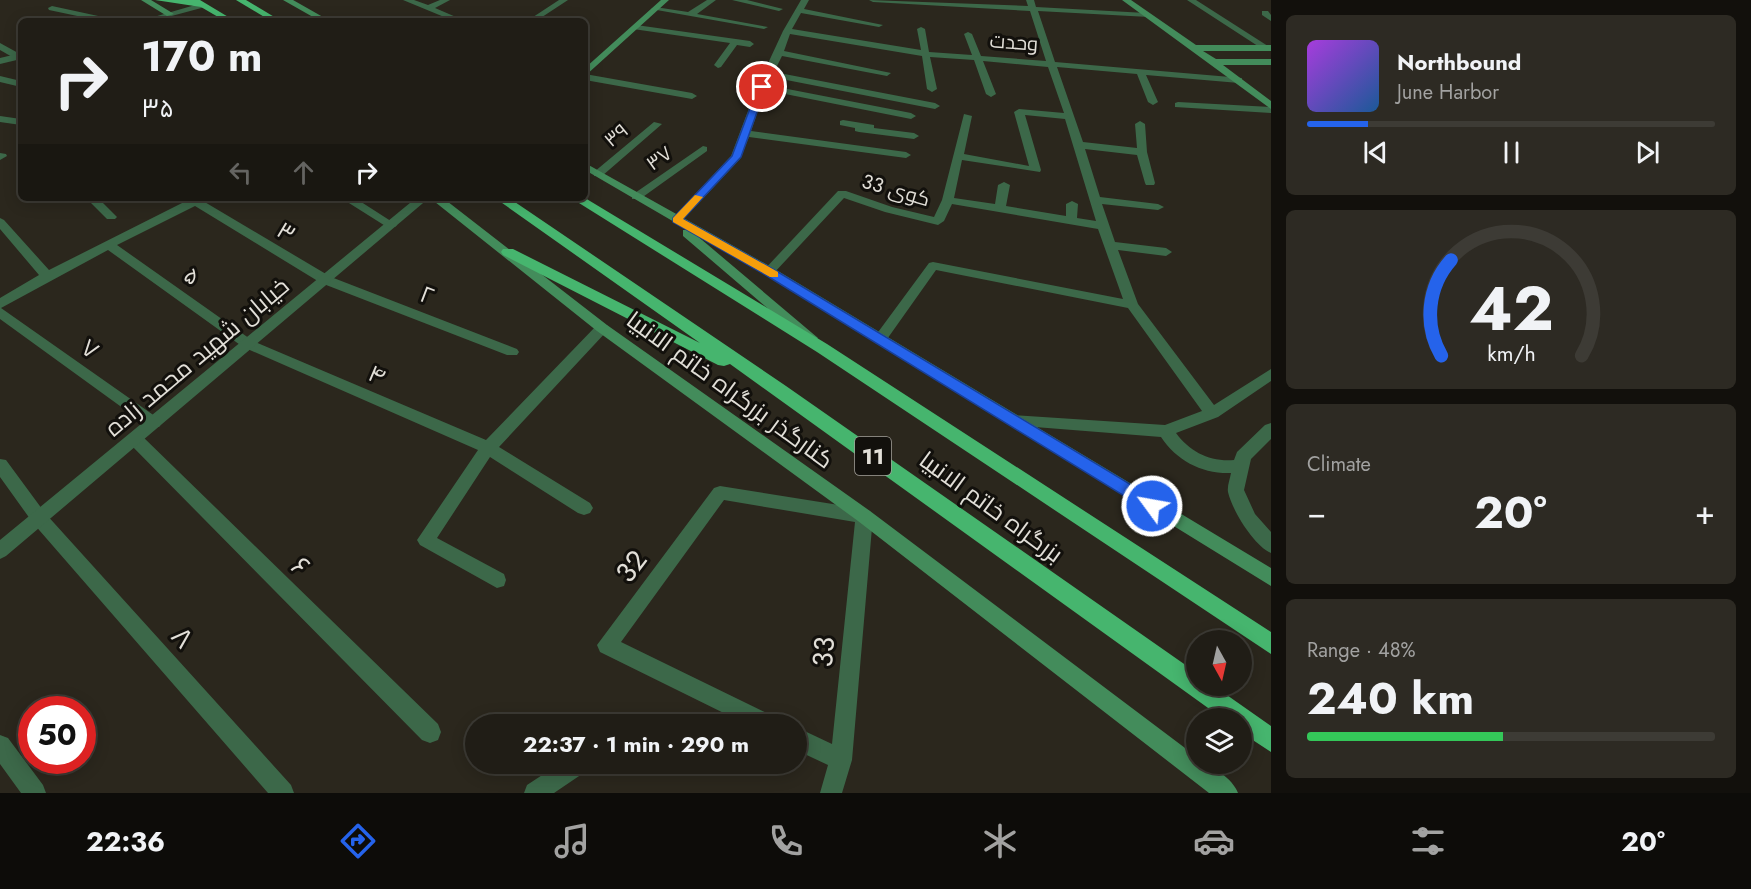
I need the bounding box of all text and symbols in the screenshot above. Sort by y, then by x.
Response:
text: 170 m [141,26,263,87]
street label: وحدت [989,26,1039,59]
icon: right [42,42,120,120]
text: Northbound [1397,46,1521,78]
pin [736,61,787,112]
icon: arrive [745,70,778,103]
text: June Harbor [1397,78,1499,107]
text: ۳۵ [141,88,174,127]
street label: ۳۹ [598,117,635,154]
icon: previous [1359,136,1392,169]
icon: pause [1495,136,1528,169]
icon: next [1631,136,1664,169]
street label: ۳۷ [640,139,678,178]
icon: left [224,156,257,189]
icon: ahead [287,156,320,189]
icon: right [350,156,383,189]
street label: کوی 33 [858,167,933,214]
street label: ۳ [270,212,302,251]
street label: ۵ [177,257,208,294]
text: 42 [1469,263,1553,353]
street label: خیابان شهید محمد زاده [97,269,297,444]
street label: ۲ [415,276,439,313]
street label: کنارگذر بزرگراه خاتم الانبیا [620,302,841,477]
street label: ۷ [74,330,107,367]
text: km/h [1487,339,1535,370]
street label: ۴ [363,355,391,394]
road number: 11 [855,437,891,475]
street label: بزرگراه خاتم الانبیا [912,442,1070,571]
text: Climate [1307,450,1371,479]
position arrow [1120,474,1184,538]
text: 20° [1474,480,1547,545]
text: − [1307,489,1326,536]
text: + [1695,489,1715,536]
street label: 32 [606,541,657,591]
street label: ۶ [281,547,320,586]
street label: ۸ [162,617,204,658]
north arrow [1186,630,1252,696]
map controls [1186,630,1252,774]
street label: 33 [802,635,845,669]
text: Range · 48% [1307,636,1416,665]
text: 240 km [1307,666,1474,731]
speed limit sign: 50 [18,696,96,774]
button: layers [1186,708,1252,774]
text: 22:37 · 1 min · 290 m [523,728,749,760]
icon: directions [337,820,379,862]
icon: music [551,820,593,862]
icon: phone [765,820,807,862]
icon: climate [979,820,1021,862]
icon: car [1193,820,1235,862]
icon: filters [1407,820,1449,862]
text: 22:36 [86,822,165,861]
text: 20° [1621,822,1665,861]

